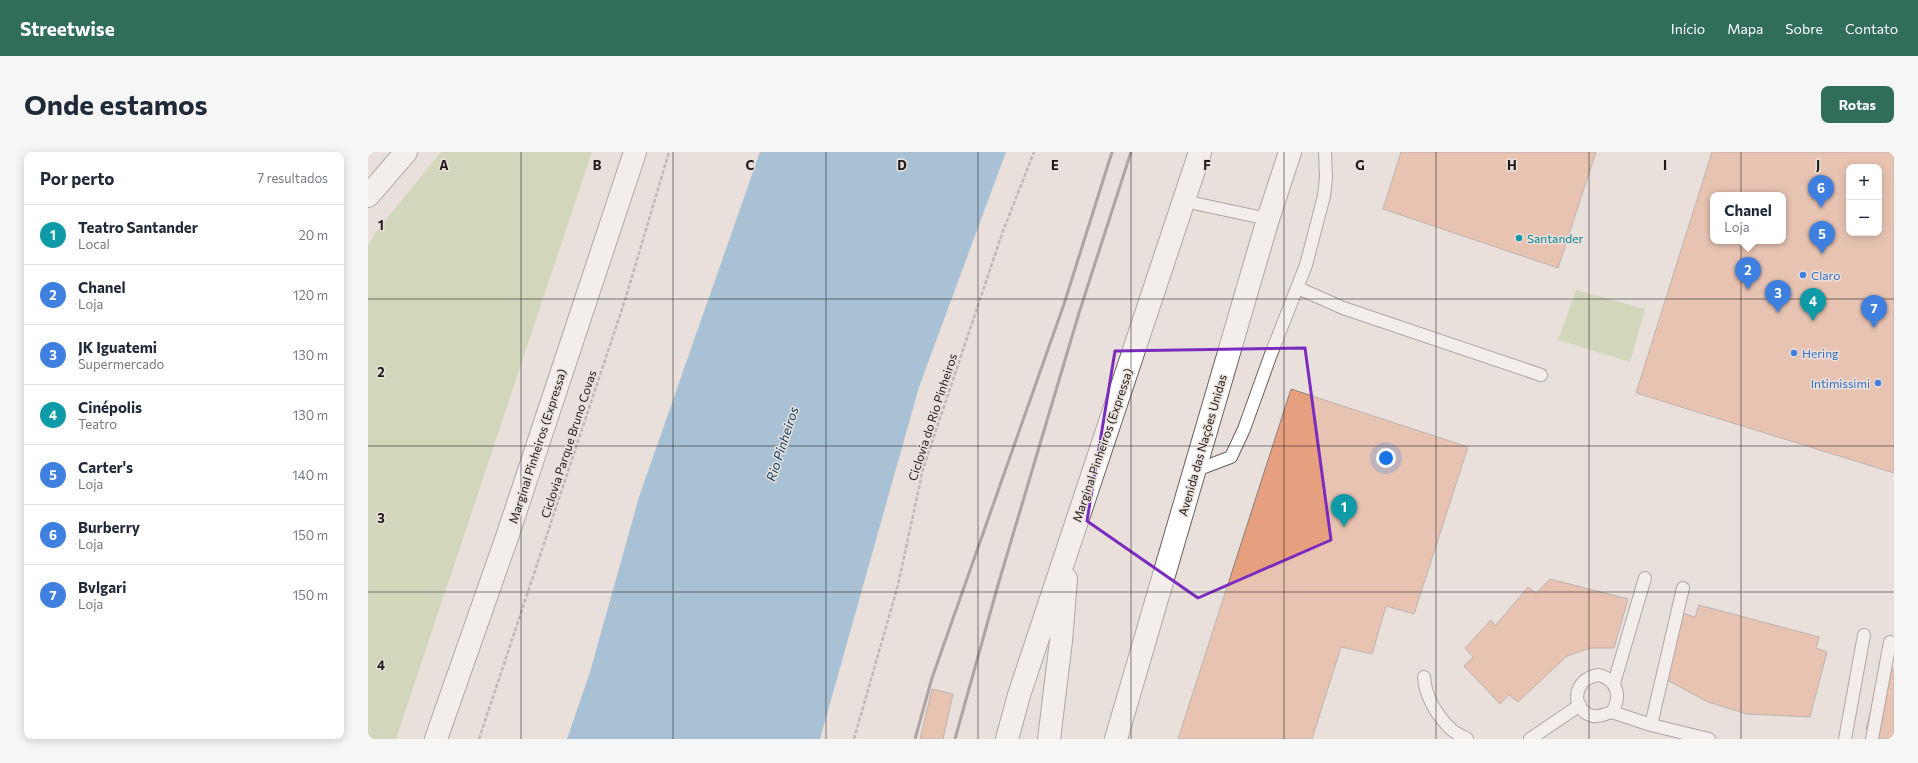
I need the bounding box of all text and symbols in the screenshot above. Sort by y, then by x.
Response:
text: Streetwise [20,17,115,40]
text: Início [1671,20,1705,37]
text: Mapa [1727,20,1763,37]
text: Sobre [1785,20,1823,37]
text: Contato [1845,20,1898,37]
button: Rotas [1821,86,1894,123]
text: Onde estamos [24,87,208,121]
text: A [439,157,449,173]
text: B [593,157,602,173]
text: C [746,157,755,173]
text: D [897,157,907,173]
text: E [1051,157,1059,173]
text: F [1203,157,1211,173]
text: G [1355,157,1365,173]
text: H [1507,157,1517,173]
text: I [1663,157,1667,173]
text: J [1816,157,1820,173]
map controls [1846,164,1882,236]
button: + [1846,164,1882,200]
text: Por perto [40,168,115,189]
text: 7 resultados [257,170,328,186]
pin: 6 [1808,175,1834,208]
popup [1710,192,1786,244]
button: − [1846,200,1882,236]
text: Chanel [1724,201,1772,219]
text: 1 [378,217,384,233]
text: Teatro Santander [78,218,198,236]
text: Loja [1724,219,1750,235]
pin: 5 [1809,221,1835,254]
text: 1 [50,227,56,243]
text: 20 m [299,227,328,243]
place label: Santander [1527,231,1584,245]
marker: Santander [1514,233,1524,243]
text: Local [78,236,110,252]
pin: 2 [1735,257,1761,290]
place label: Claro [1811,268,1840,282]
marker: Claro [1798,270,1808,280]
text: Chanel [78,278,126,296]
pin: 3 [1765,280,1791,313]
text: 2 [49,287,57,303]
text: 120 m [293,287,328,303]
pin: 4 [1800,288,1826,321]
pin: 7 [1861,295,1887,328]
text: Loja [78,296,103,312]
text: JK Iguatemi [78,338,157,356]
place label: Hering [1802,346,1839,360]
text: 3 [49,347,57,363]
text: 130 m [293,347,328,363]
marker: Hering [1789,348,1799,358]
street label: Ciclovia do Rio Pinheiros [905,352,959,482]
text: Supermercado [78,356,164,372]
text: 2 [377,364,385,380]
street label: Marginal Pinheiros (Expressa) [1069,366,1135,524]
street label: Marginal Pinheiros (Expressa) [505,367,569,525]
street label: Ciclovia Parque Bruno Covas [537,368,599,520]
street label: Avenida das Nações Unidas [1175,373,1229,517]
place label: Intimissimi [1811,376,1870,390]
marker: Intimissimi [1873,378,1883,388]
text: Cinépolis [78,398,142,416]
water label: Rio Pinheiros [762,405,802,483]
text: 4 [49,407,57,423]
text: 130 m [293,407,328,423]
text: Teatro [78,416,117,432]
your location [1376,448,1396,468]
text: Carter's [78,458,133,476]
text: 5 [49,467,57,483]
text: 140 m [292,467,328,483]
text: Loja [78,476,103,492]
pin: 1 [1331,494,1357,527]
text: 3 [377,510,385,526]
text: Burberry [78,518,140,536]
text: 6 [49,527,57,543]
text: 150 m [293,527,328,543]
text: Loja [78,536,103,552]
text: Bvlgari [78,578,126,596]
text: 7 [49,587,57,603]
text: 150 m [293,587,328,603]
text: Loja [78,596,103,612]
text: 4 [377,657,385,673]

